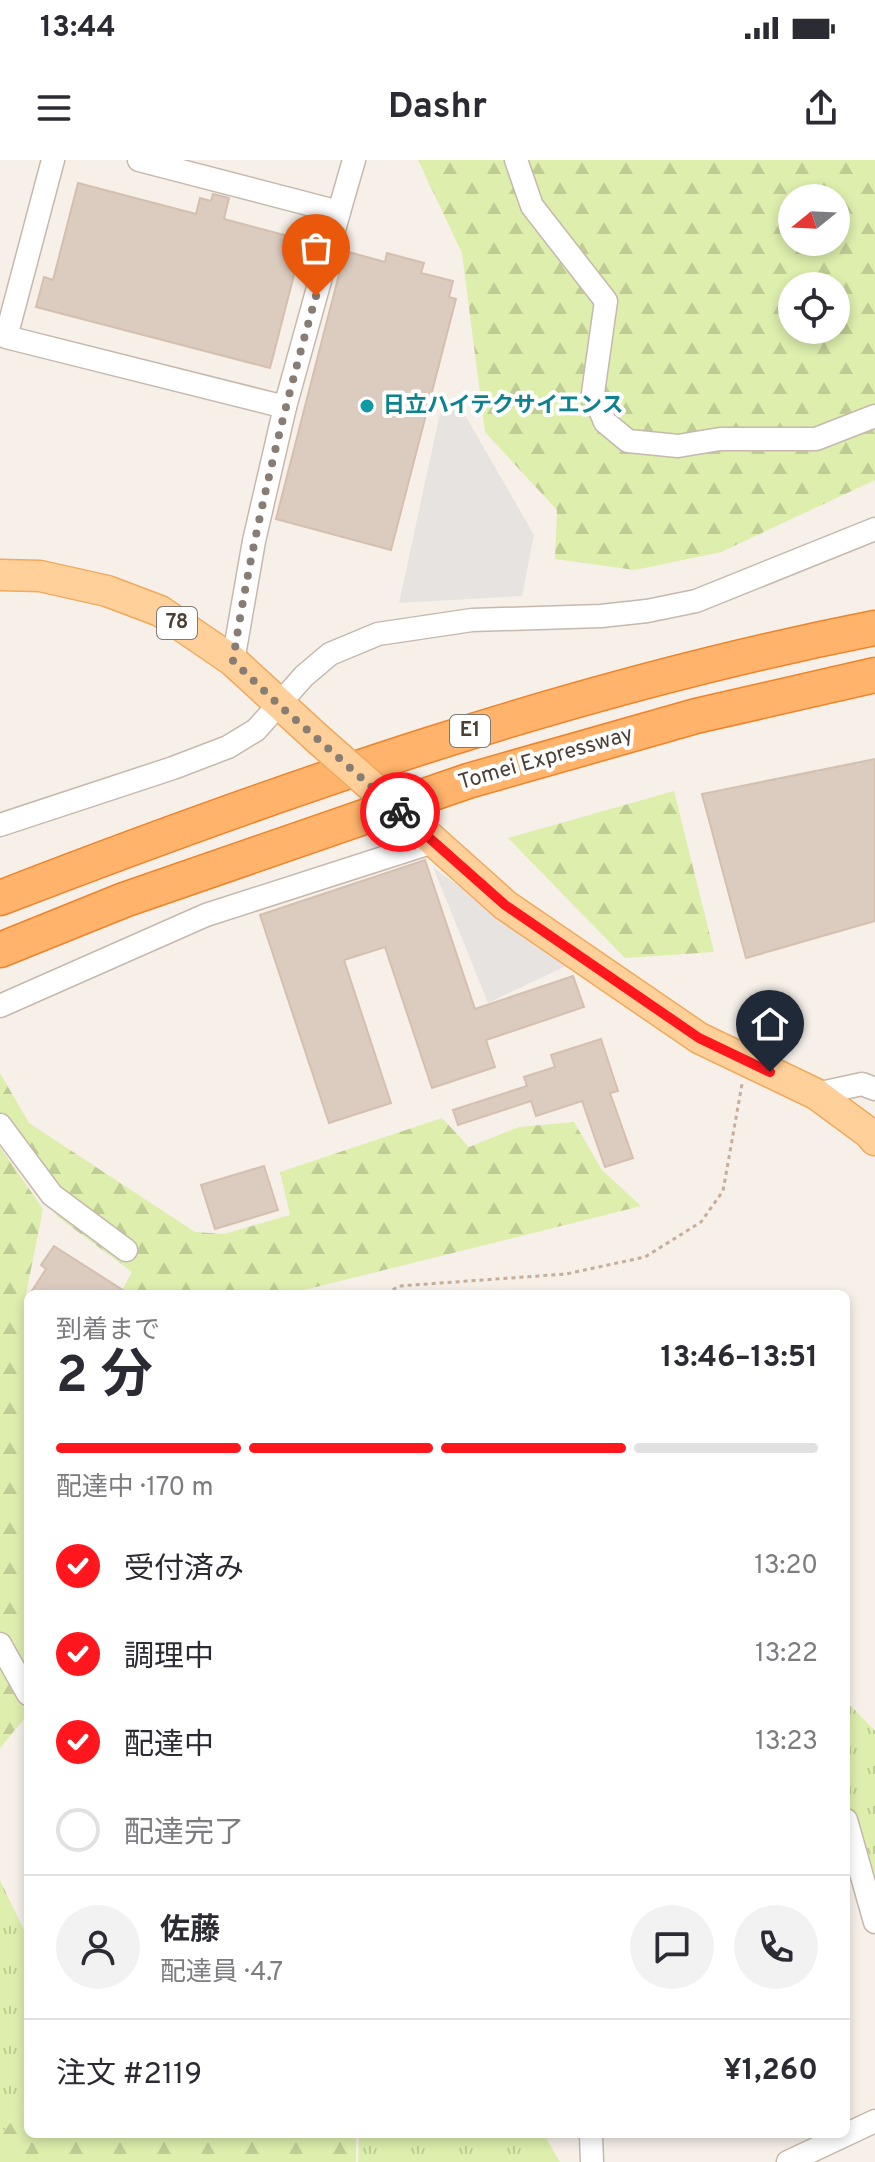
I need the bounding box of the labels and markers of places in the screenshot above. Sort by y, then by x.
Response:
pin [282,214,350,296]
place label: 日立ハイテクサイエンス [383,393,623,420]
marker: 日立ハイテクサイエンス [358,397,376,415]
pin [736,990,804,1072]

